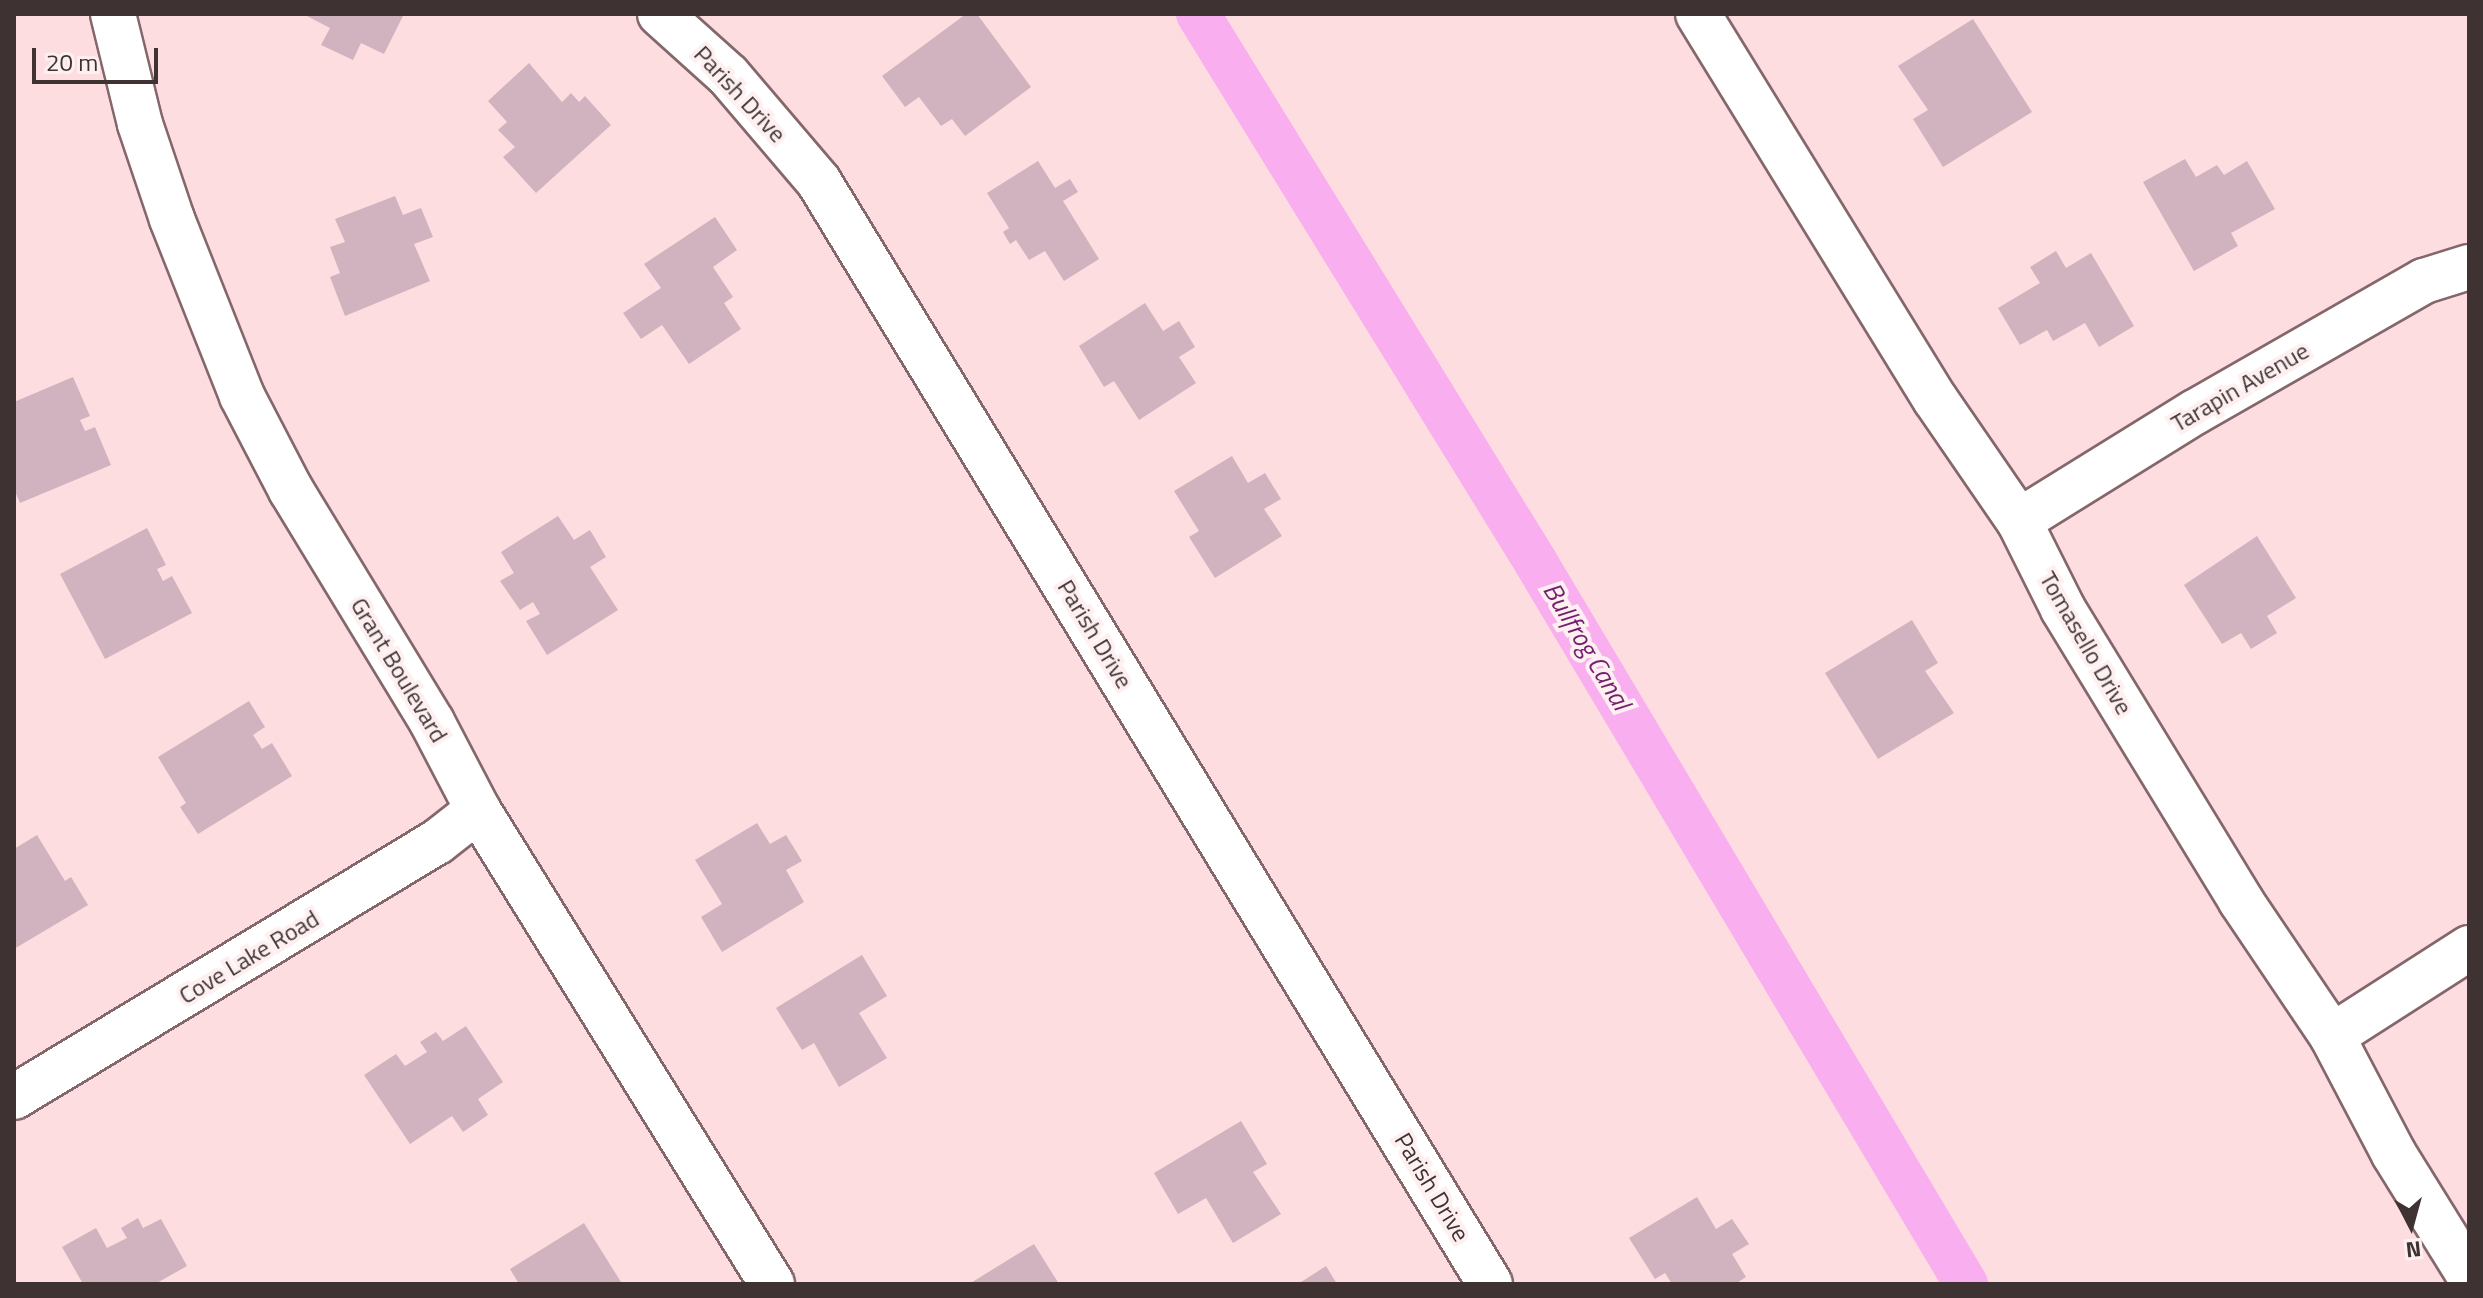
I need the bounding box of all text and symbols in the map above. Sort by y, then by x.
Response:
scale bar [36,32,162,82]
street label: Parish Drive [688,40,792,148]
text: 20 m [46,44,98,80]
street label: Tarapin Avenue [2166,336,2314,438]
street label: Tomasello Drive [2034,567,2138,719]
street label: Parish Drive [1051,575,1139,693]
water label: Bullfrog Canal [1537,577,1637,715]
street label: Grant Boulevard [345,593,453,747]
street label: Cove Lake Road [174,904,324,1010]
street label: Parish Drive [1388,1128,1476,1246]
north arrow [2371,1186,2451,1266]
text: N [2404,1232,2423,1268]

